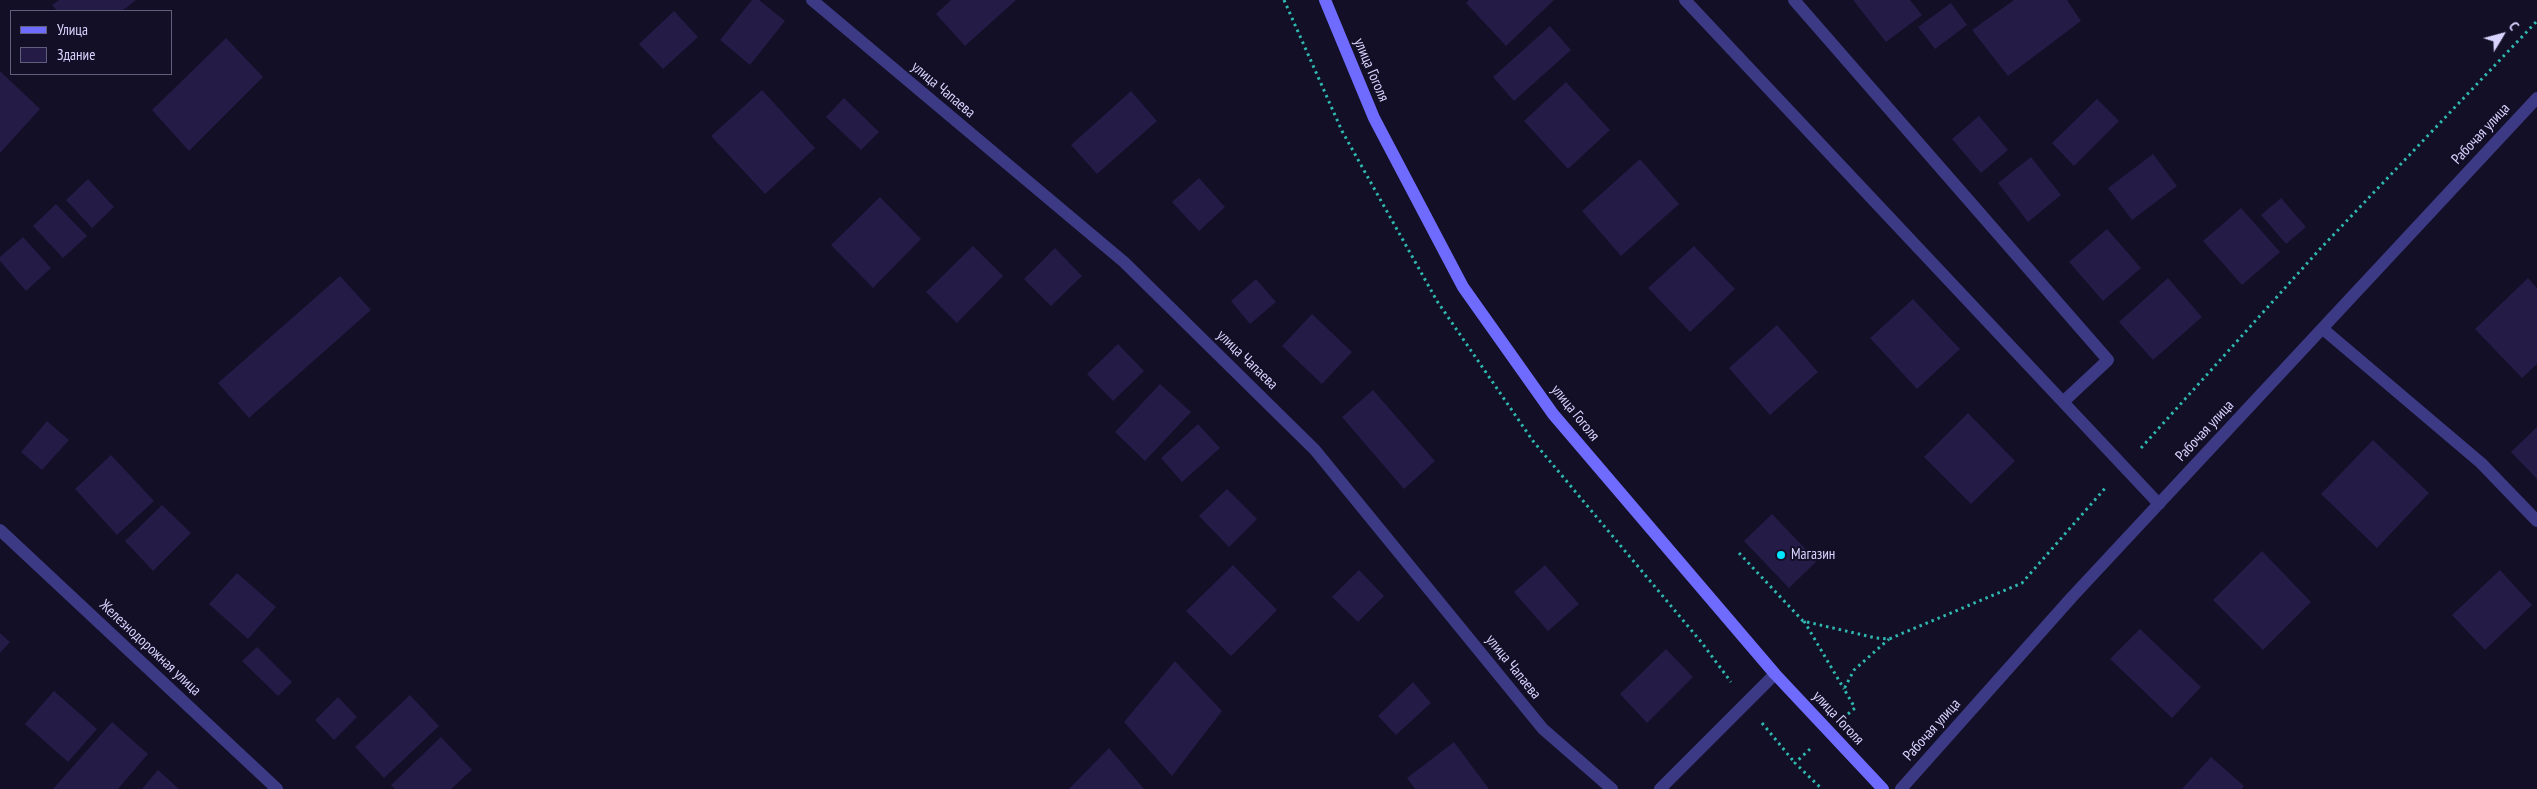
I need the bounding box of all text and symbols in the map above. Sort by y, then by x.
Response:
legend [10,10,172,75]
north arrow [2477,10,2527,60]
text: С [2505,18,2523,34]
text: Улица [57,20,88,39]
street label: улица Гоголя [1350,36,1392,104]
text: Здание [57,45,95,64]
street label: улица Чапаева [907,58,979,122]
street label: Рабочая улица [2448,100,2514,168]
street label: улица Чапаева [1213,326,1281,394]
street label: улица Гоголя [1547,381,1603,445]
street label: Рабочая улица [2172,397,2238,465]
place label: Магазин [1791,546,1835,564]
marker: Магазин [1775,549,1787,561]
street label: Железнодорожная улица [96,596,204,700]
street label: улица Чапаева [1481,631,1545,703]
street label: улица Гоголя [1809,687,1867,749]
street label: Рабочая улица [1900,695,1964,765]

